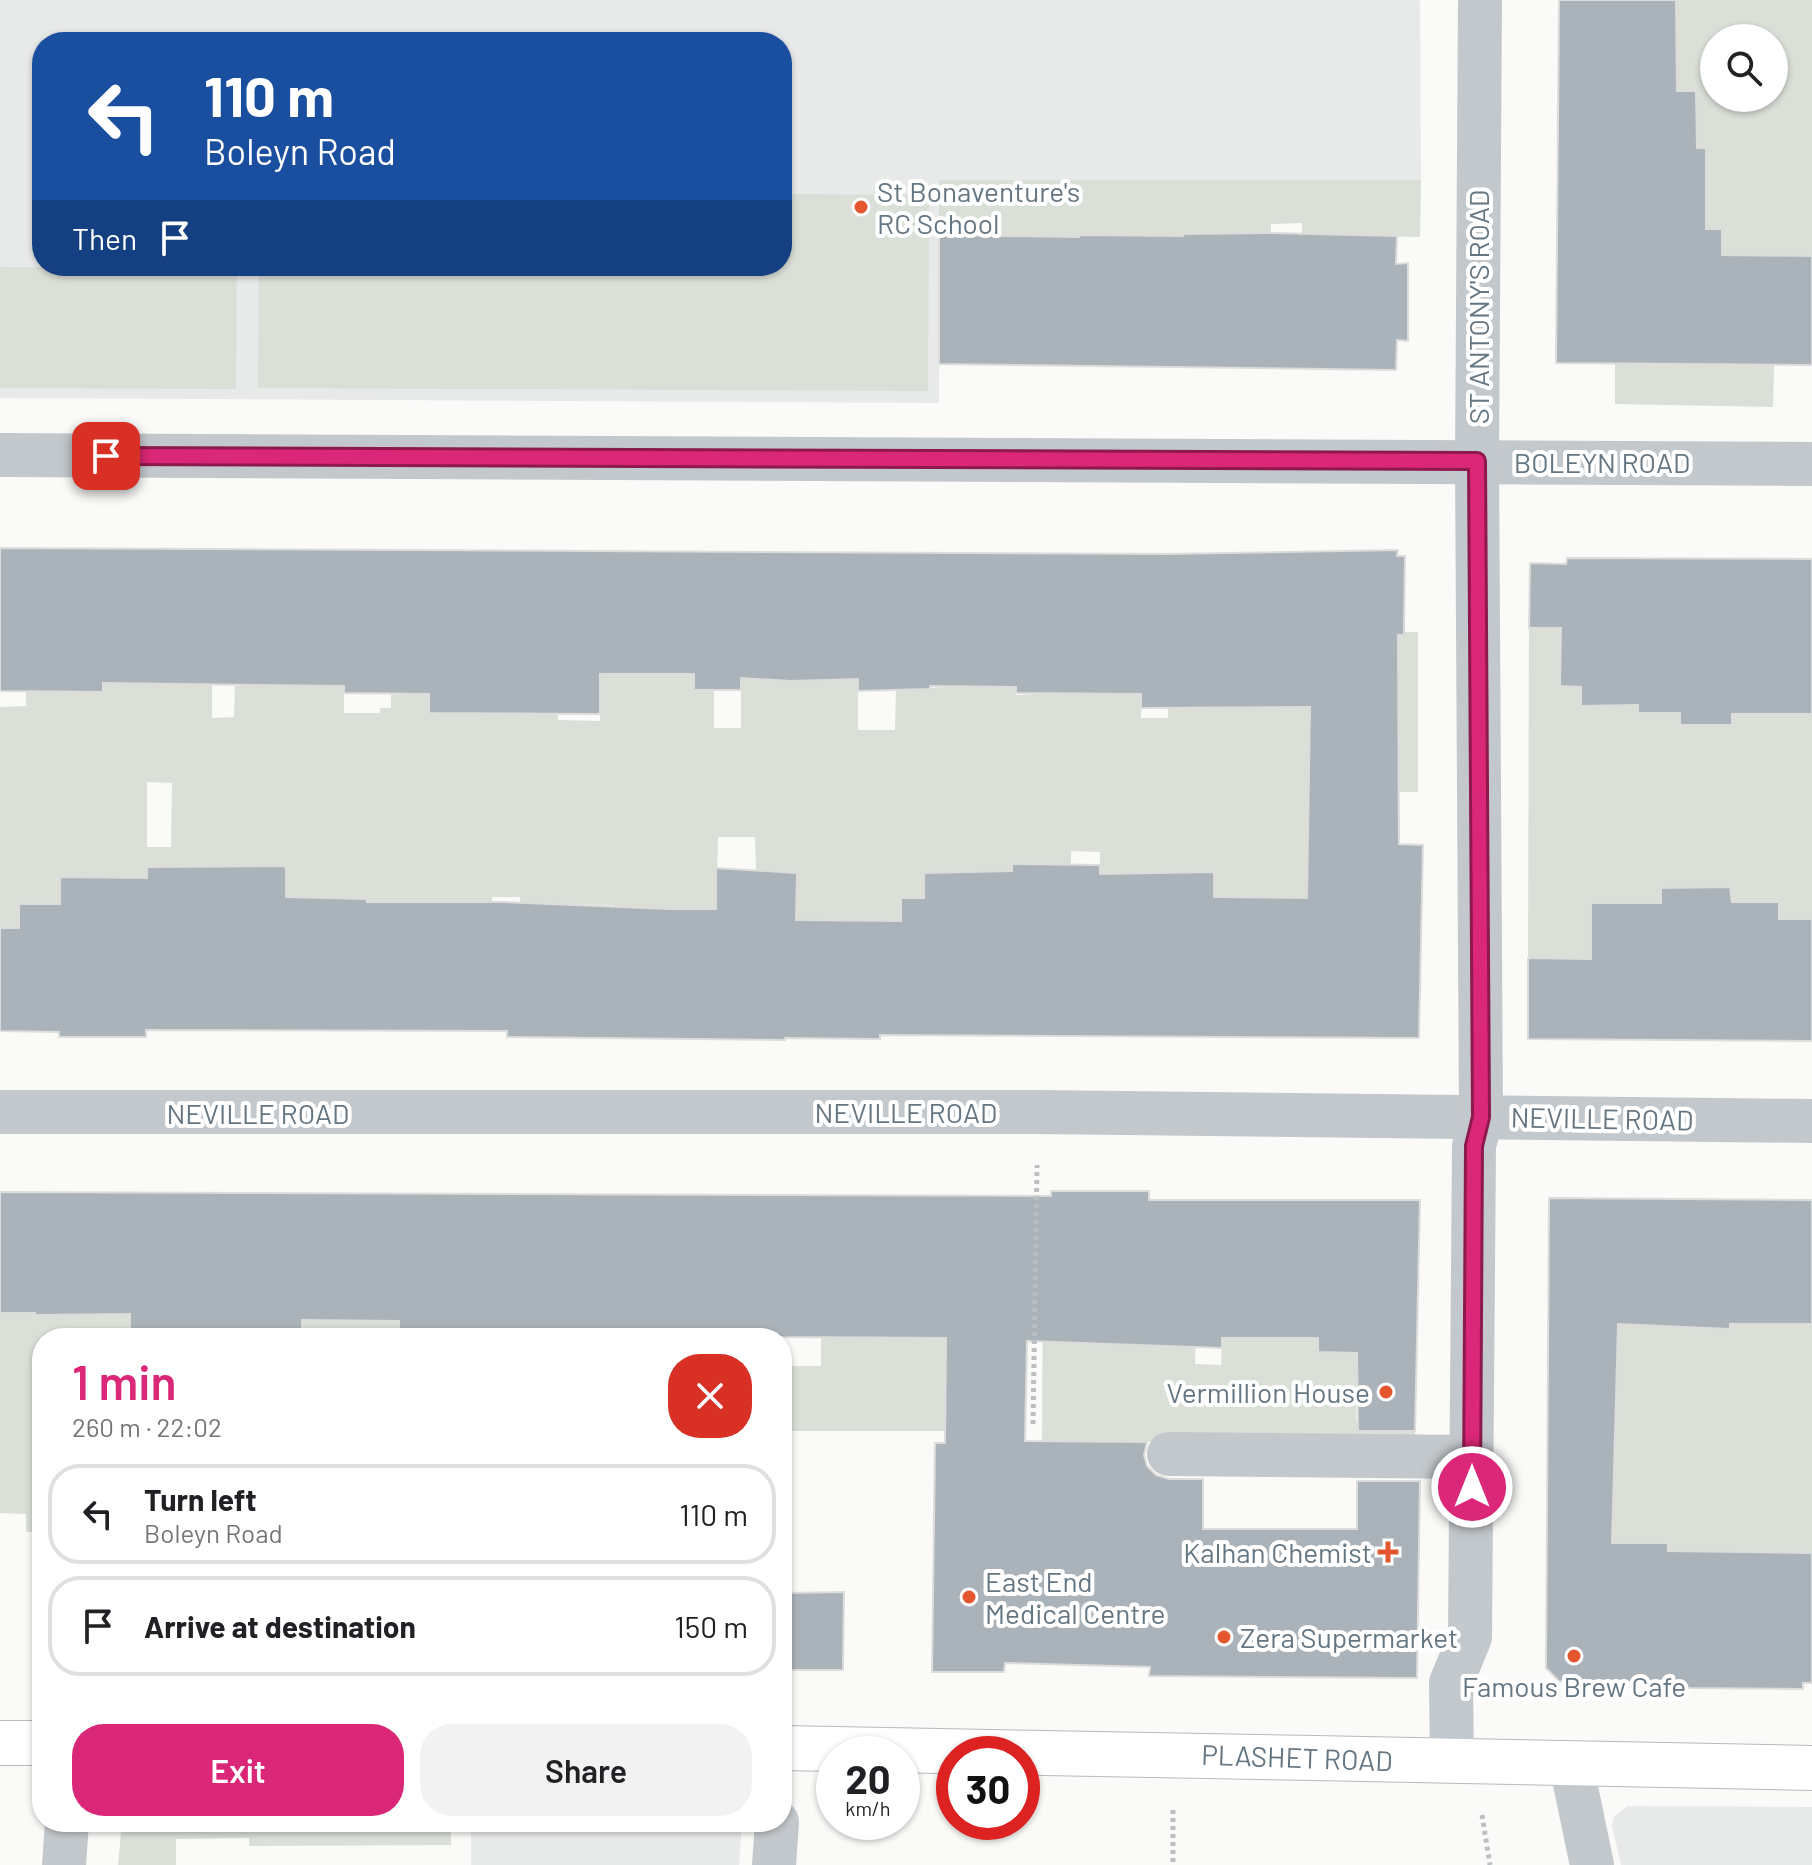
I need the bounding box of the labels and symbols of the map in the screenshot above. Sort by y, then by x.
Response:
place label: St Bonaventure's RC School [877,174,1080,240]
street label: ST ANTONY'S ROAD [1461,190,1495,424]
marker: St Bonaventure's RC School [852,198,870,216]
pin [72,422,140,490]
street label: BOLEYN ROAD [1514,445,1690,479]
street label: NEVILLE ROAD [815,1095,997,1129]
street label: NEVILLE ROAD [167,1096,349,1130]
street label: NEVILLE ROAD [1510,1099,1694,1137]
place label: Vermillion House [1167,1375,1370,1409]
marker: Vermillion House [1377,1383,1395,1401]
position arrow [1430,1445,1514,1529]
place label: Kalhan Chemist [1183,1535,1372,1569]
marker: Kalhan Chemist [1379,1543,1397,1561]
place label: East End Medical Centre [985,1564,1165,1630]
marker: East End Medical Centre [960,1588,978,1606]
place label: Zera Supermarket [1240,1620,1458,1654]
marker: Zera Supermarket [1215,1628,1233,1646]
marker: Famous Brew Cafe [1565,1647,1583,1665]
place label: Famous Brew Cafe [1462,1669,1686,1703]
speed limit sign: 30 [936,1736,1040,1840]
street label: PLASHET ROAD [1201,1737,1393,1777]

